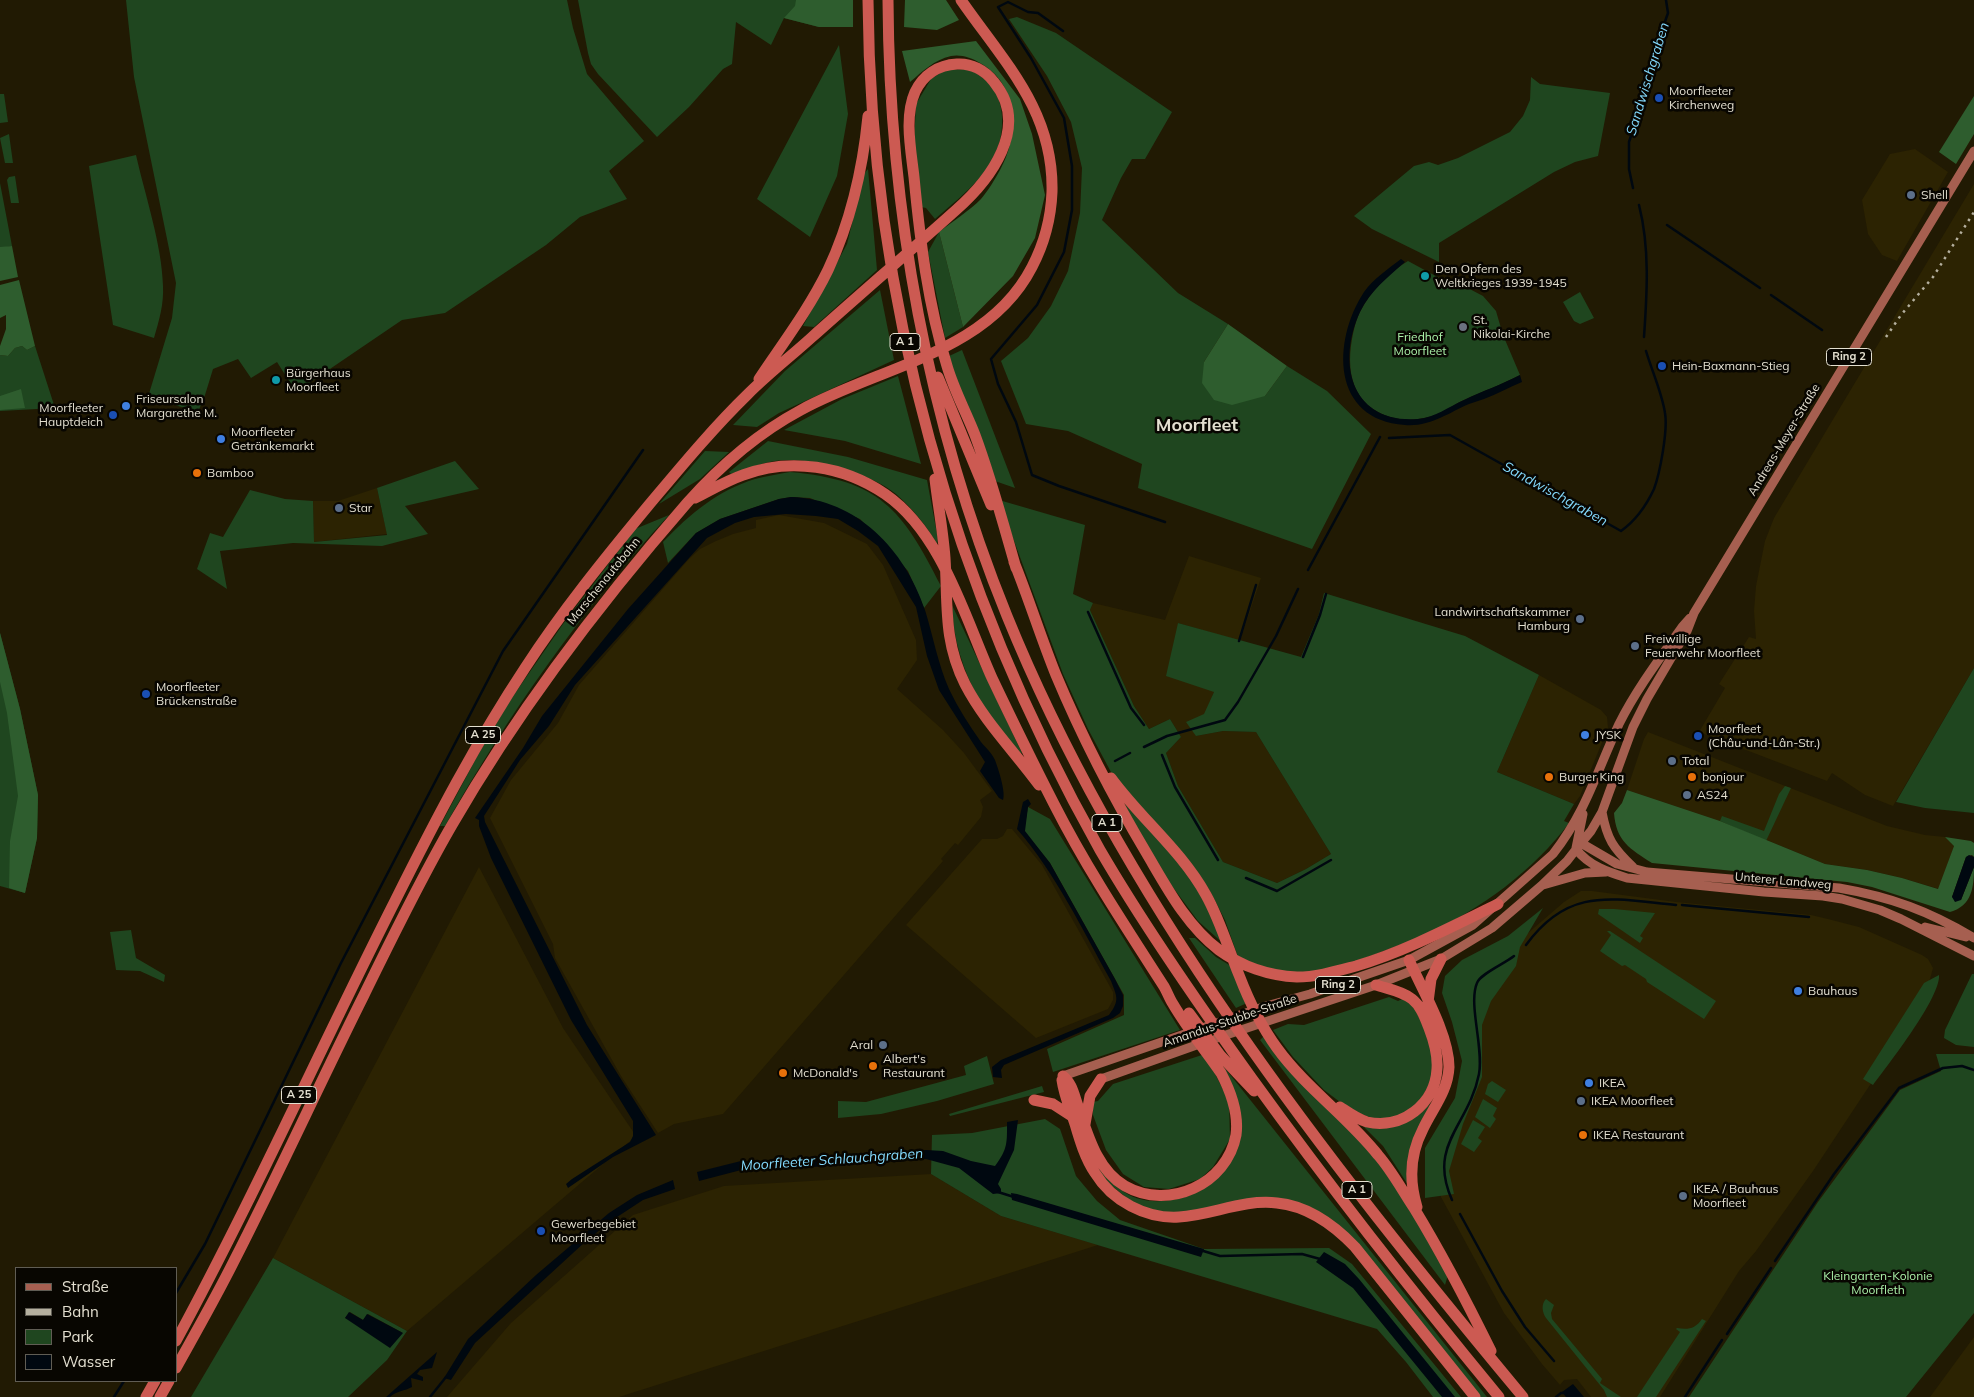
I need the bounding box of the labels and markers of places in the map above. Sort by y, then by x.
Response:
place label: Moorfleeter Kirchenweg [1669,84,1734,112]
marker: Moorfleeter Kirchenweg [1653,92,1665,104]
place label: Shell [1921,188,1948,202]
marker: Shell [1905,189,1917,201]
place label: Den Opfern des Weltkrieges 1939-1945 [1435,262,1567,290]
marker: Den Opfern des Weltkrieges 1939-1945 [1419,270,1431,282]
place label: St. Nikolai-Kirche [1473,313,1550,341]
marker: St. Nikolai-Kirche [1457,321,1469,333]
place label: Hein-Baxmann-Stieg [1672,359,1789,373]
marker: Hein-Baxmann-Stieg [1656,360,1668,372]
place label: Bürgerhaus Moorfleet [286,366,351,394]
marker: Bürgerhaus Moorfleet [270,374,282,386]
place label: Friseursalon Margarethe M. [136,392,217,420]
marker: Friseursalon Margarethe M. [120,400,132,412]
place label: Moorfleeter Hauptdeich [39,401,103,429]
marker: Moorfleeter Hauptdeich [107,409,119,421]
place label: Moorfleeter Getränkemarkt [231,425,314,453]
marker: Moorfleeter Getränkemarkt [215,433,227,445]
place label: Bamboo [207,466,254,480]
marker: Bamboo [191,467,203,479]
place label: Star [349,501,372,515]
marker: Star [333,502,345,514]
place label: Landwirtschaftskammer Hamburg [1435,605,1570,633]
marker: Landwirtschaftskammer Hamburg [1574,613,1586,625]
place label: Freiwillige Feuerwehr Moorfleet [1645,632,1760,660]
marker: Freiwillige Feuerwehr Moorfleet [1629,640,1641,652]
place label: Moorfleeter Brückenstraße [156,680,237,708]
marker: Moorfleeter Brückenstraße [140,688,152,700]
place label: Moorfleet (Châu-und-Lân-Str.) [1708,722,1820,750]
place label: JYSK [1595,728,1621,742]
marker: JYSK [1579,729,1591,741]
marker: Moorfleet (Châu-und-Lân-Str.) [1692,730,1704,742]
place label: Total [1682,754,1709,768]
marker: Total [1666,755,1678,767]
place label: Burger King [1559,770,1624,784]
place label: bonjour [1702,770,1744,784]
marker: Burger King [1543,771,1555,783]
marker: bonjour [1686,771,1698,783]
place label: AS24 [1697,788,1728,802]
marker: AS24 [1681,789,1693,801]
place label: Bauhaus [1808,984,1857,998]
marker: Bauhaus [1792,985,1804,997]
place label: Aral [850,1038,873,1052]
marker: Aral [877,1039,889,1051]
place label: Albert's Restaurant [883,1052,945,1080]
marker: Albert's Restaurant [867,1060,879,1072]
place label: McDonald's [793,1066,858,1080]
marker: McDonald's [777,1067,789,1079]
place label: IKEA [1599,1076,1625,1090]
marker: IKEA [1583,1077,1595,1089]
place label: IKEA Moorfleet [1591,1094,1673,1108]
marker: IKEA Moorfleet [1575,1095,1587,1107]
place label: IKEA Restaurant [1593,1128,1684,1142]
marker: IKEA Restaurant [1577,1129,1589,1141]
place label: IKEA / Bauhaus Moorfleet [1693,1182,1779,1210]
marker: IKEA / Bauhaus Moorfleet [1677,1190,1689,1202]
place label: Gewerbegebiet Moorfleet [551,1217,636,1245]
marker: Gewerbegebiet Moorfleet [535,1225,547,1237]

